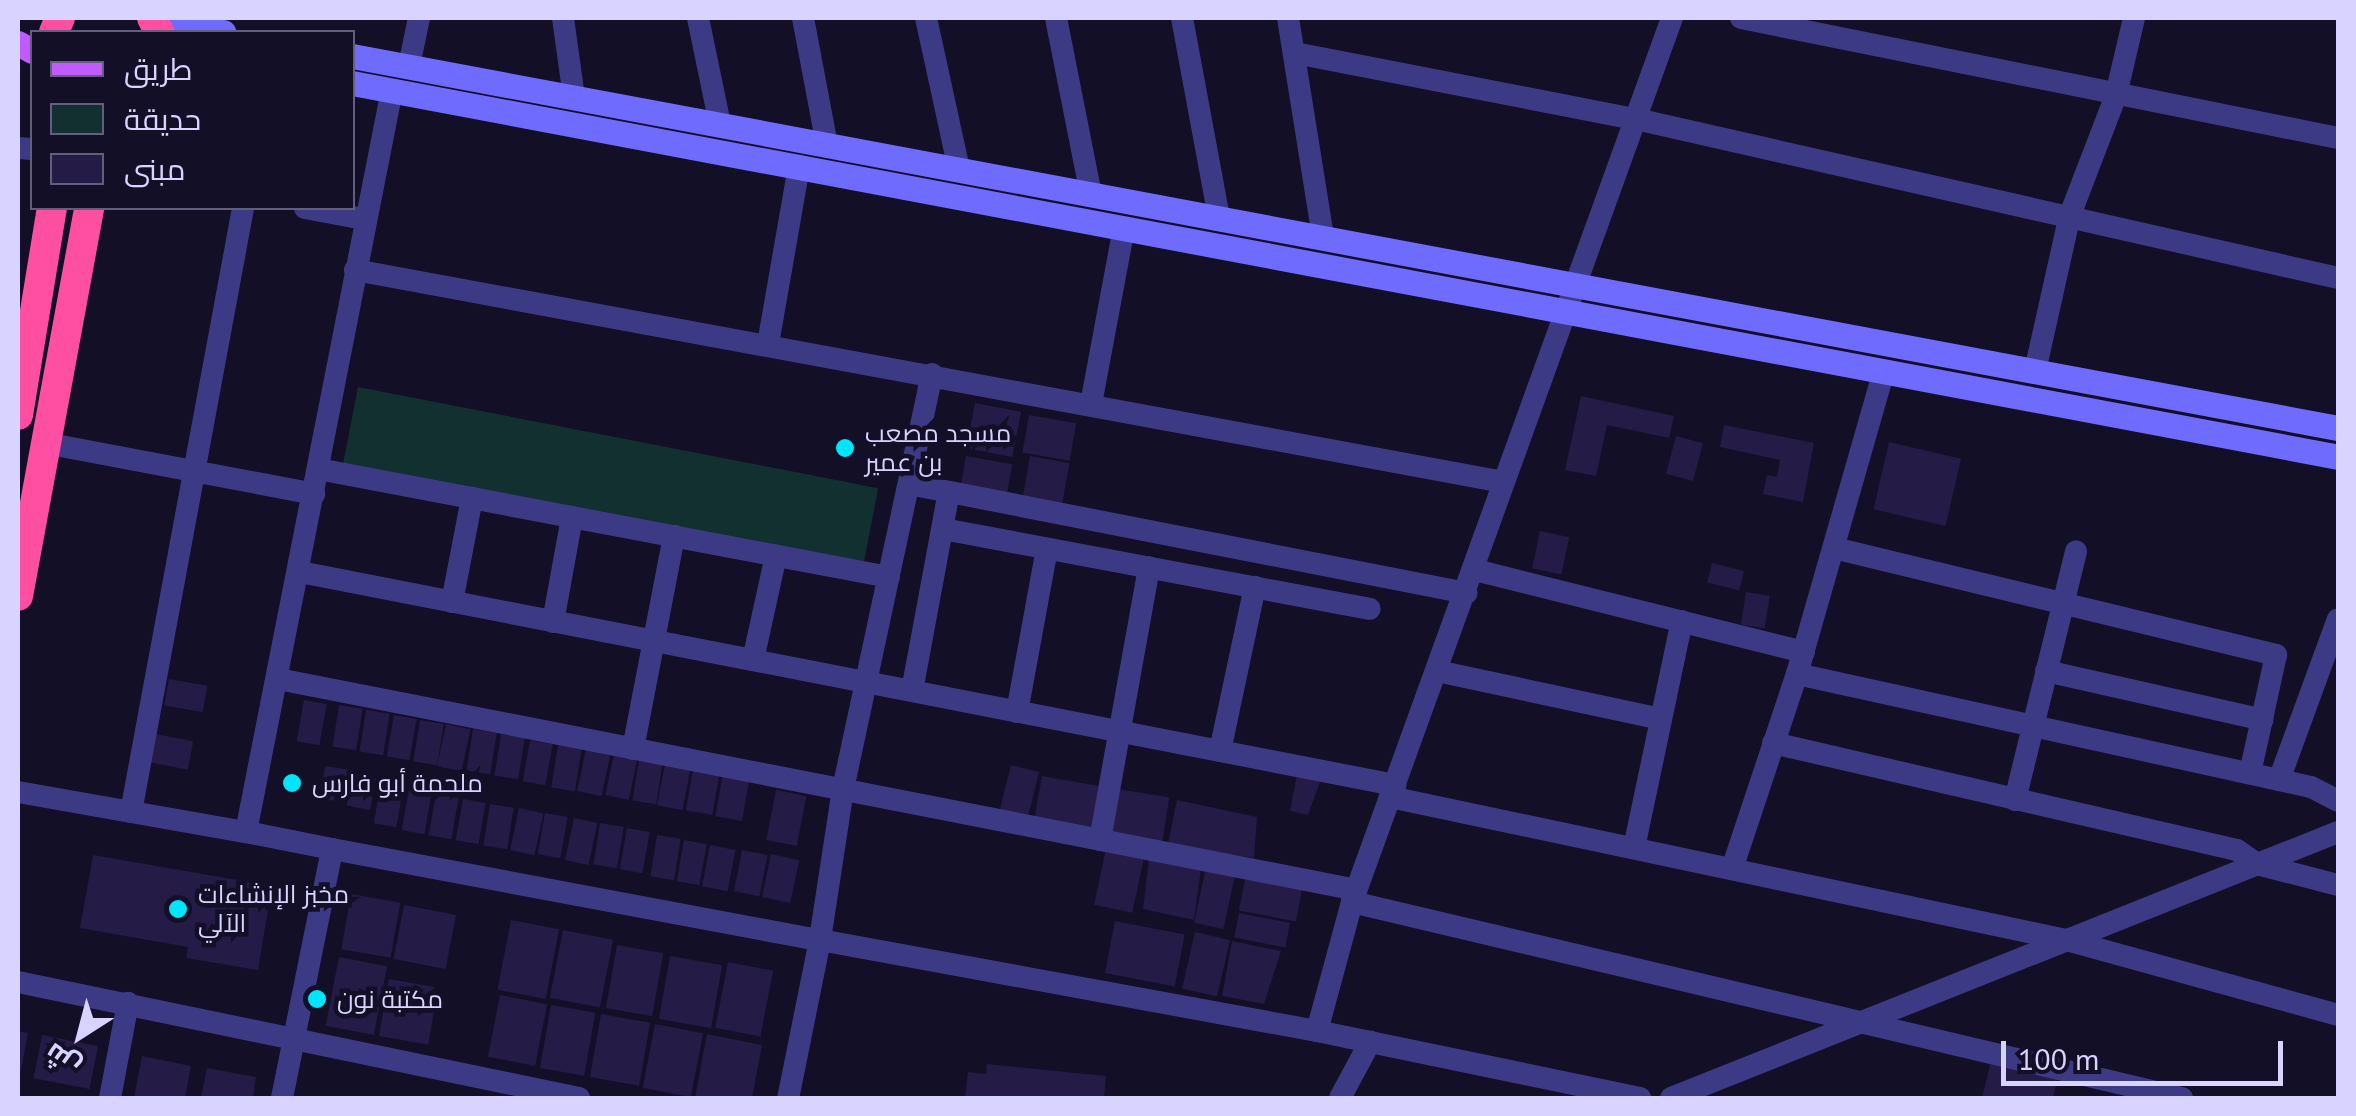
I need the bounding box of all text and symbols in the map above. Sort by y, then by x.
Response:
legend [30,30,355,210]
text: طريق [124,49,193,88]
text: حديقة [124,99,201,138]
text: مبنى [124,149,185,188]
place label: مسجد مصعب بن عمير [865,419,1011,478]
marker: مسجد مصعب بن عمير [834,437,856,459]
place label: ملحمة أبو فارس [312,768,483,798]
marker: ملحمة أبو فارس [281,772,303,794]
place label: مخبز الإنشاءات الآلي [198,880,349,939]
marker: مخبز الإنشاءات الآلي [167,898,189,920]
place label: مكتبة نون [337,984,443,1014]
north arrow [30,986,130,1086]
marker: مكتبة نون [306,988,328,1010]
scale bar [2006,1021,2288,1083]
text: ش [37,1035,87,1086]
text: 100 m [2018,1039,2099,1078]

